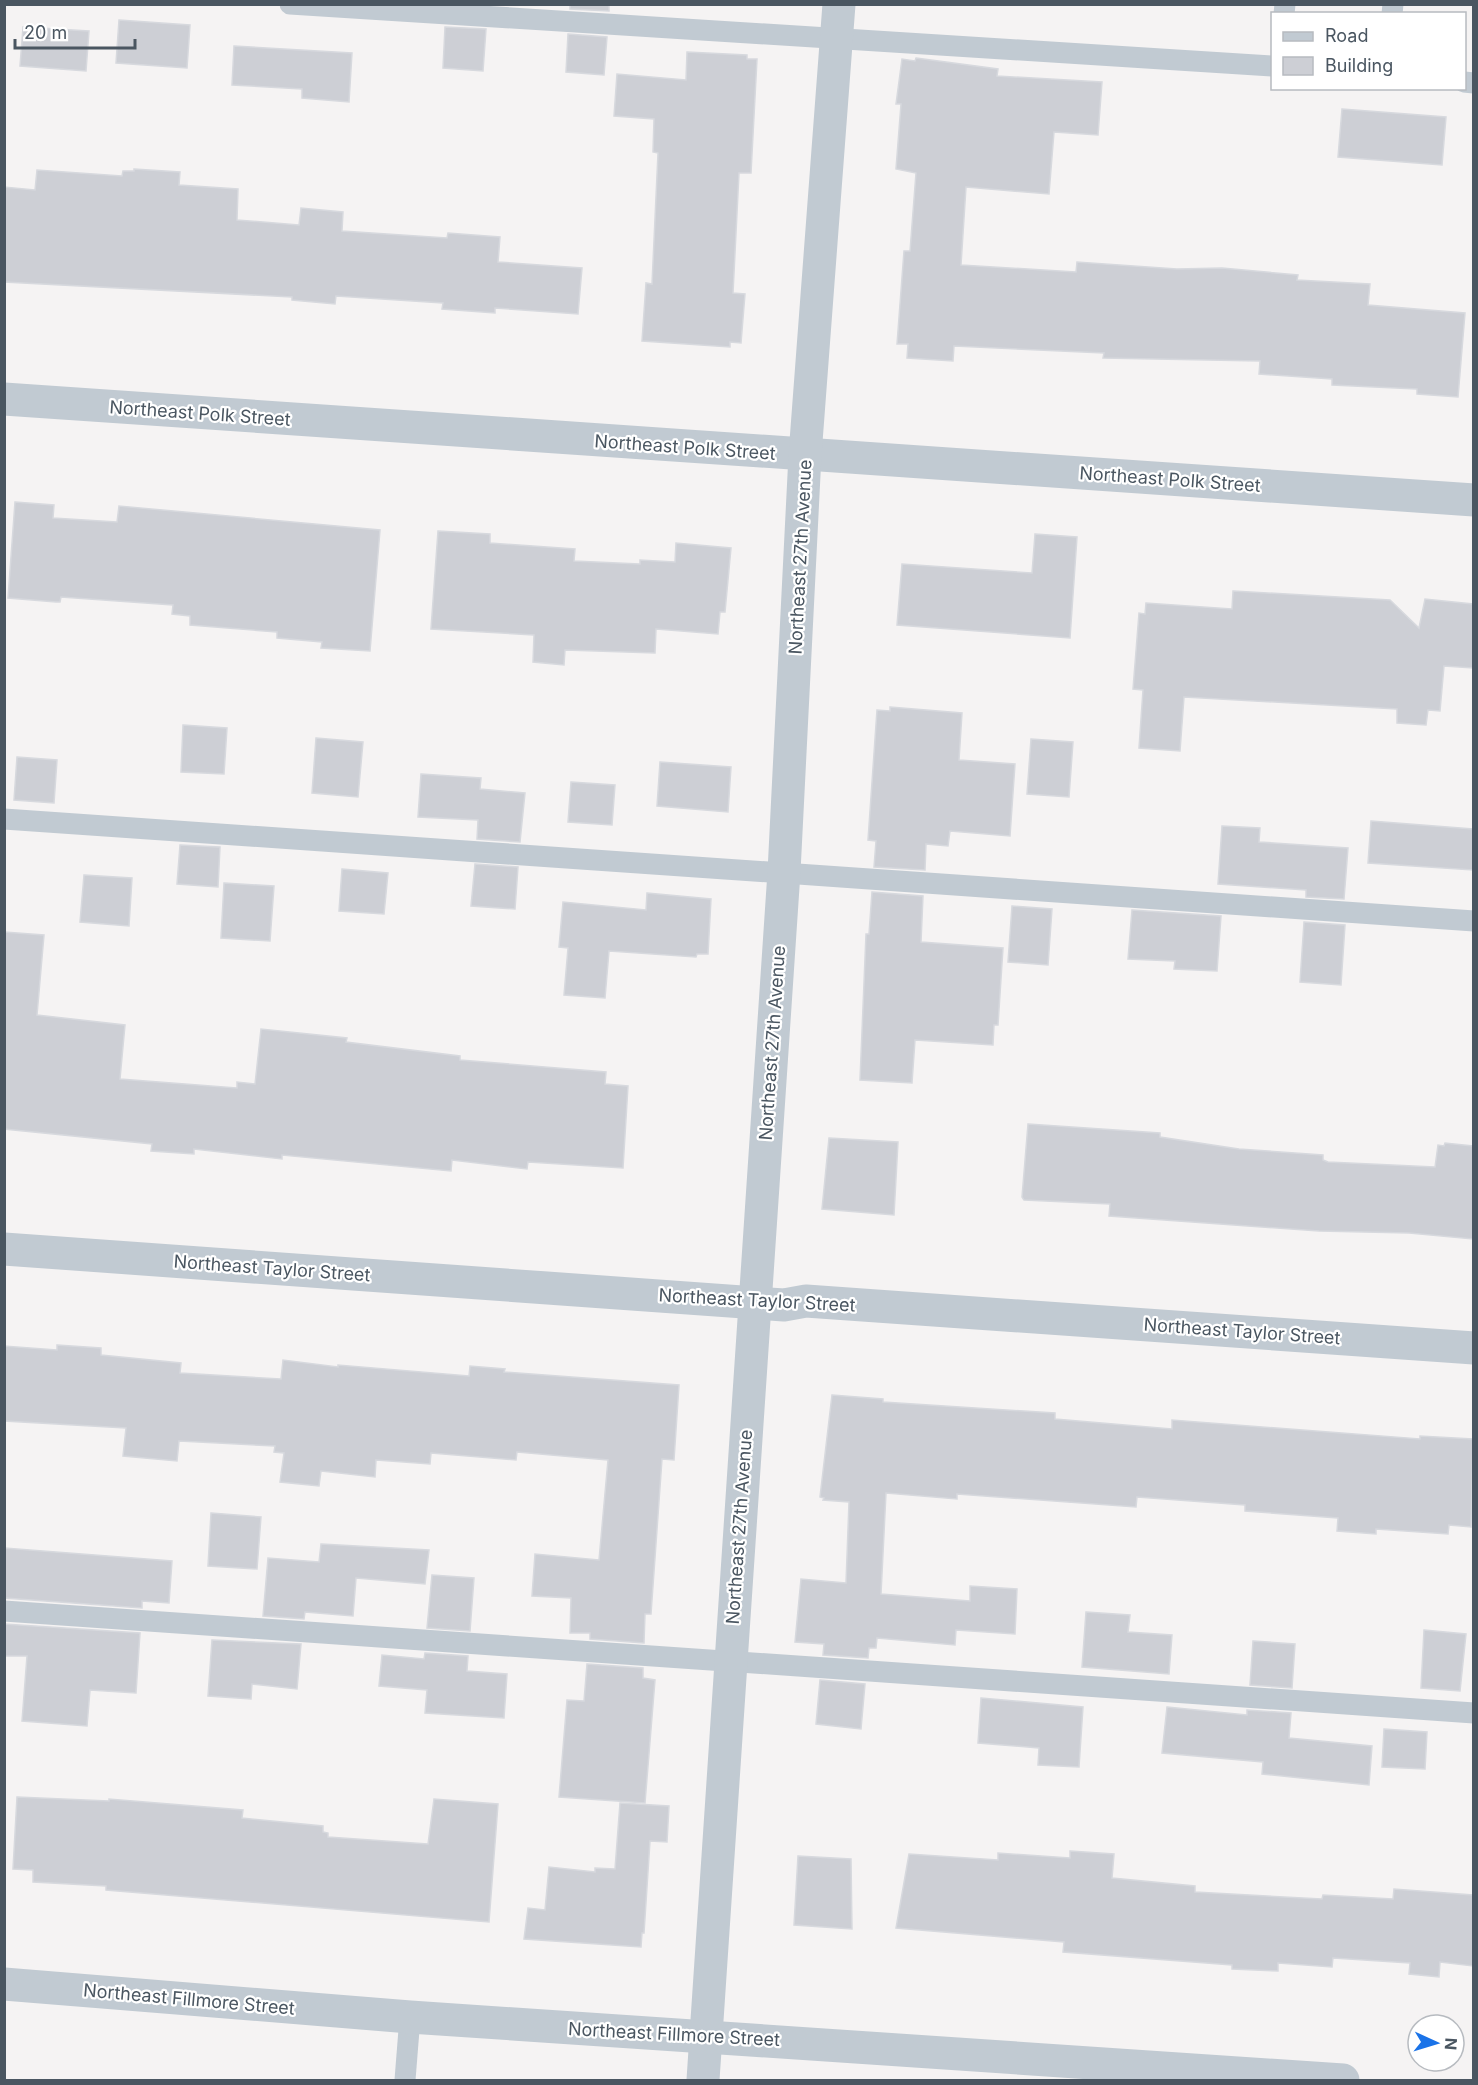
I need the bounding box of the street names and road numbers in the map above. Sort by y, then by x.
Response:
street label: Northeast Polk Street [109,396,291,430]
street label: Northeast Polk Street [594,430,776,464]
street label: Northeast 27th Avenue [784,459,816,655]
street label: Northeast Polk Street [1079,462,1261,496]
street label: Northeast 27th Avenue [755,945,789,1141]
street label: Northeast Taylor Street [173,1251,371,1285]
street label: Northeast Taylor Street [658,1284,856,1316]
street label: Northeast Taylor Street [1143,1314,1341,1348]
street label: Northeast 27th Avenue [722,1429,756,1625]
street label: Northeast Fillmore Street [82,1979,296,2019]
street label: Northeast Fillmore Street [567,2018,781,2050]

